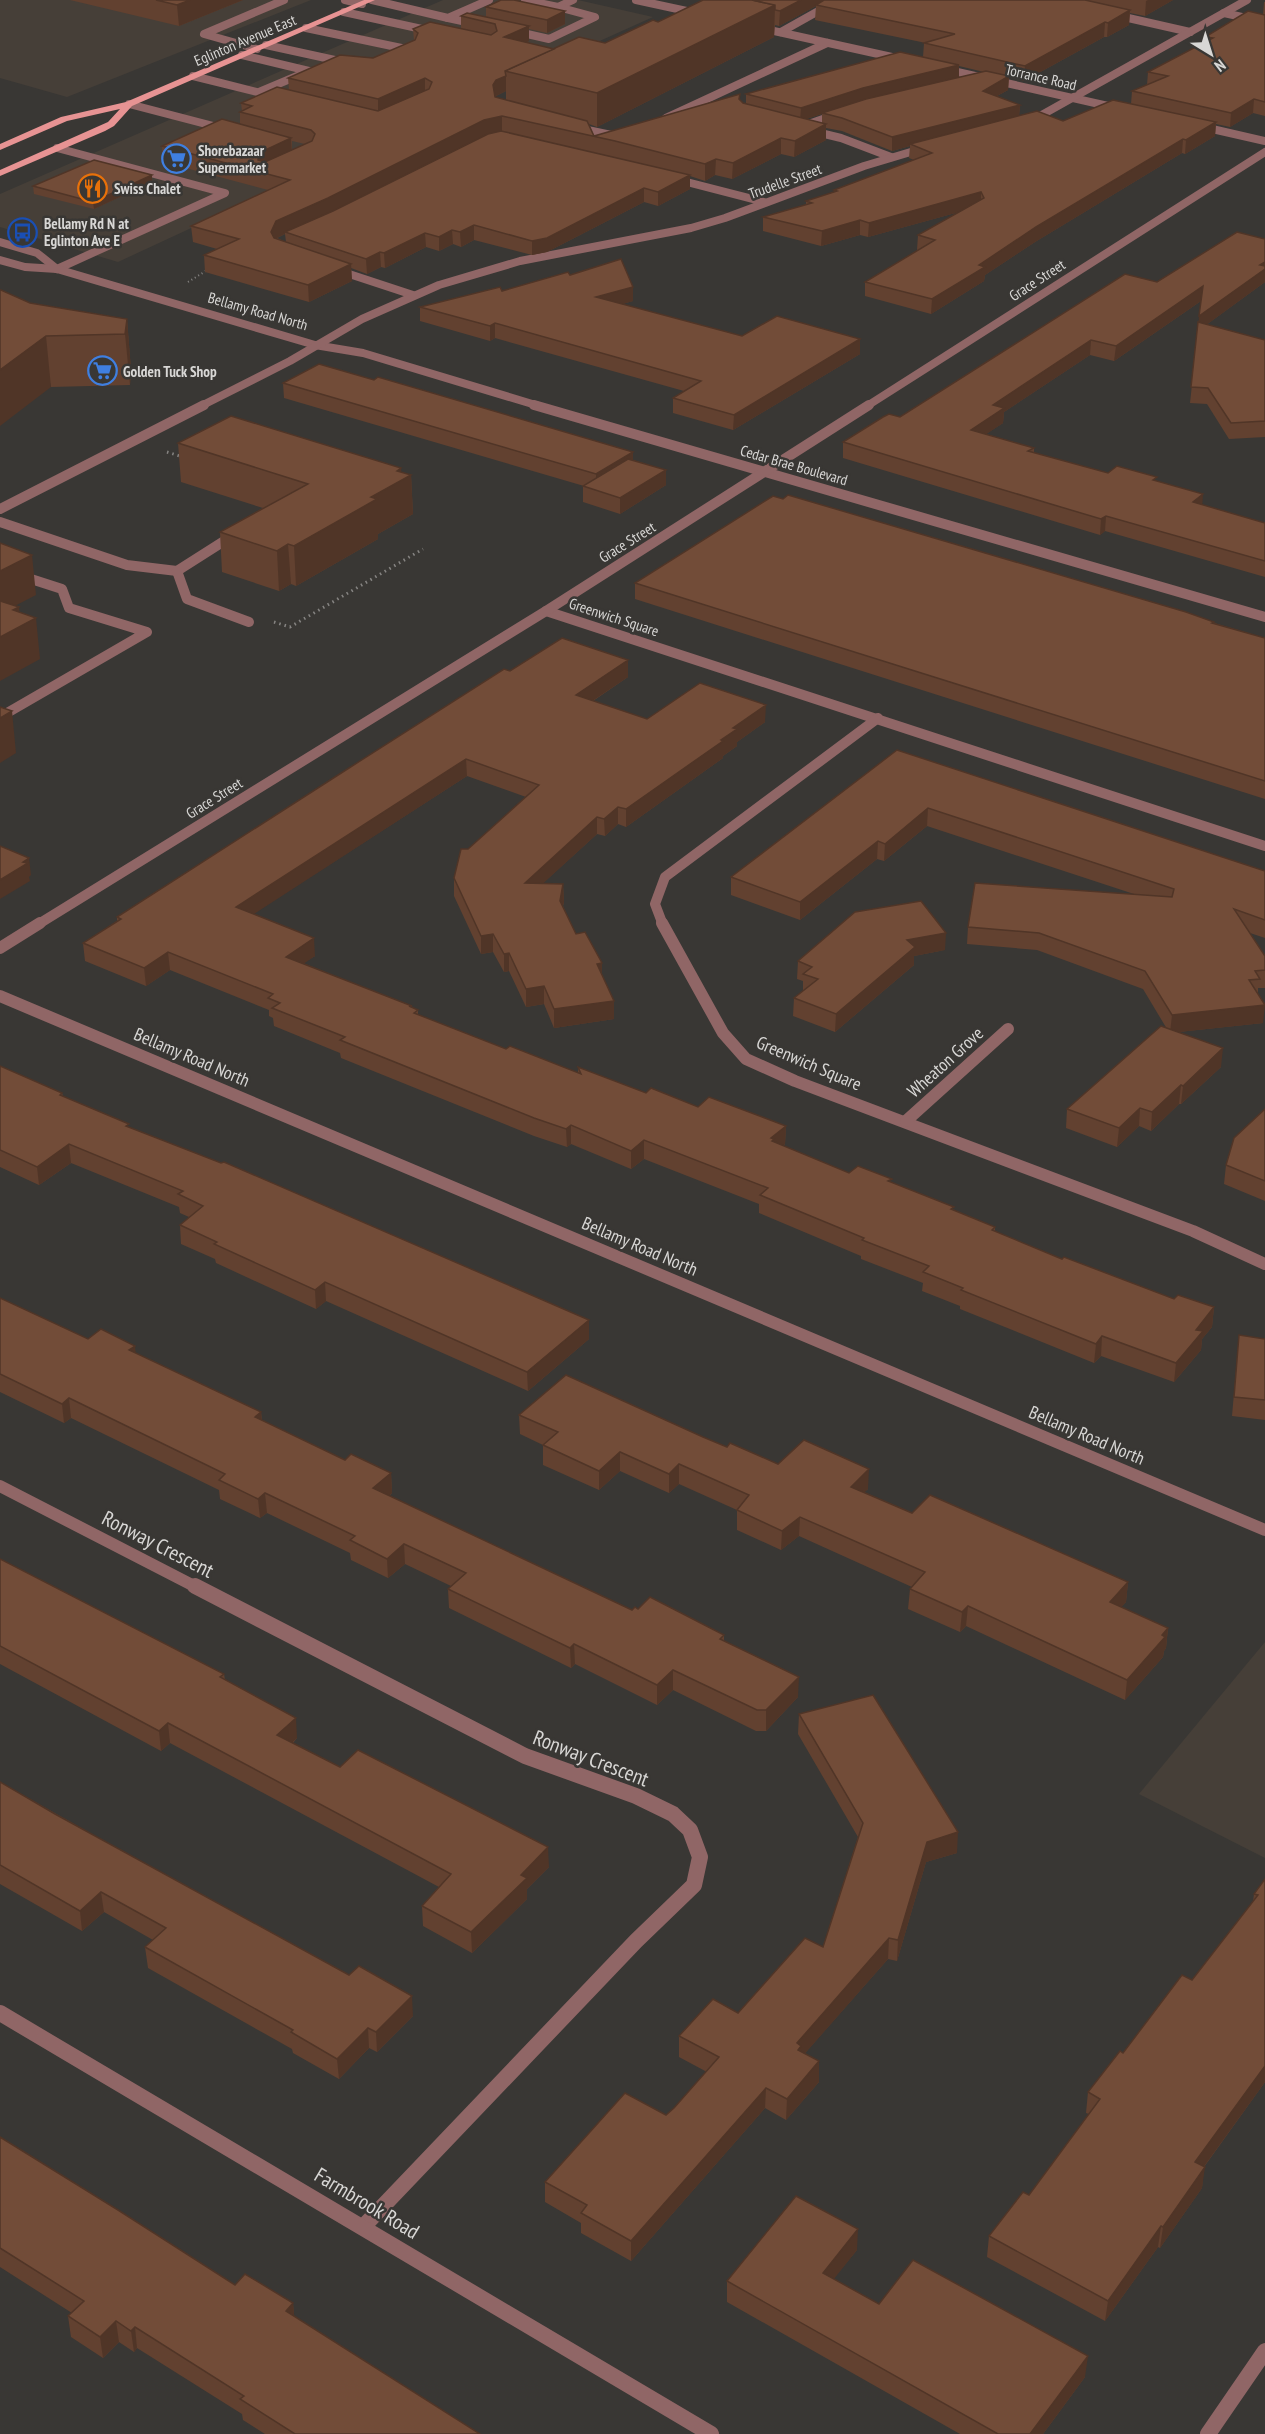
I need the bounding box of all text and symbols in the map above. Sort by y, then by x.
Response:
street label: Eglinton Avenue East [191,10,299,70]
north arrow [1181,24,1241,84]
text: N [1211,55,1230,76]
street label: Torrance Road [1004,60,1078,94]
place label: Shorebazaar Supermarket [198,141,267,177]
supermarket icon: Shorebazaar Supermarket [161,143,193,175]
street label: Trudelle Street [746,159,824,203]
restaurant icon: Swiss Chalet [77,172,109,204]
place label: Swiss Chalet [114,179,181,198]
place label: Bellamy Rd N at Eglinton Ave E [44,214,129,250]
bus stop icon: Bellamy Rd N at Eglinton Ave E [7,216,39,248]
street label: Grace Street [1005,255,1069,305]
street label: Bellamy Road North [206,288,310,334]
supermarket icon: Golden Tuck Shop [86,355,118,387]
place label: Golden Tuck Shop [123,362,217,381]
street label: Cedar Brae Boulevard [738,441,850,489]
street label: Grace Street [595,517,659,567]
street label: Greenwich Square [567,594,661,640]
street label: Grace Street [182,773,246,823]
street label: Bellamy Road North [131,1022,253,1092]
street label: Wheaton Grove [902,1022,988,1102]
street label: Greenwich Square [753,1031,865,1095]
street label: Bellamy Road North [579,1211,701,1281]
street label: Bellamy Road North [1026,1400,1148,1470]
street label: Ronway Crescent [98,1504,219,1584]
street label: Ronway Crescent [529,1724,653,1792]
street label: Farmbrook Road [310,2161,424,2245]

